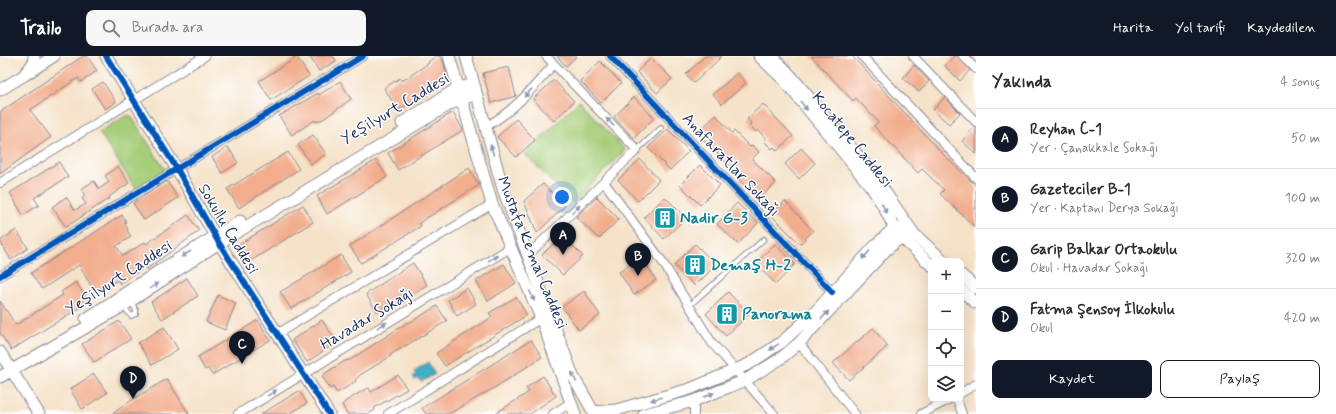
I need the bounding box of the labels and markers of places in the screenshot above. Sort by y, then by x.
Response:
building icon: Nadir G-3 [652,205,678,231]
place label: Nadir G-3 [680,208,749,229]
pin: A [550,222,576,255]
pin: B [625,243,651,276]
building icon: Demaş H-2 [682,252,708,278]
place label: Demaş H-2 [710,255,791,276]
building icon: Panorama [714,301,740,327]
place label: Panorama [742,304,812,325]
pin: C [229,331,255,364]
pin: D [120,366,146,399]

